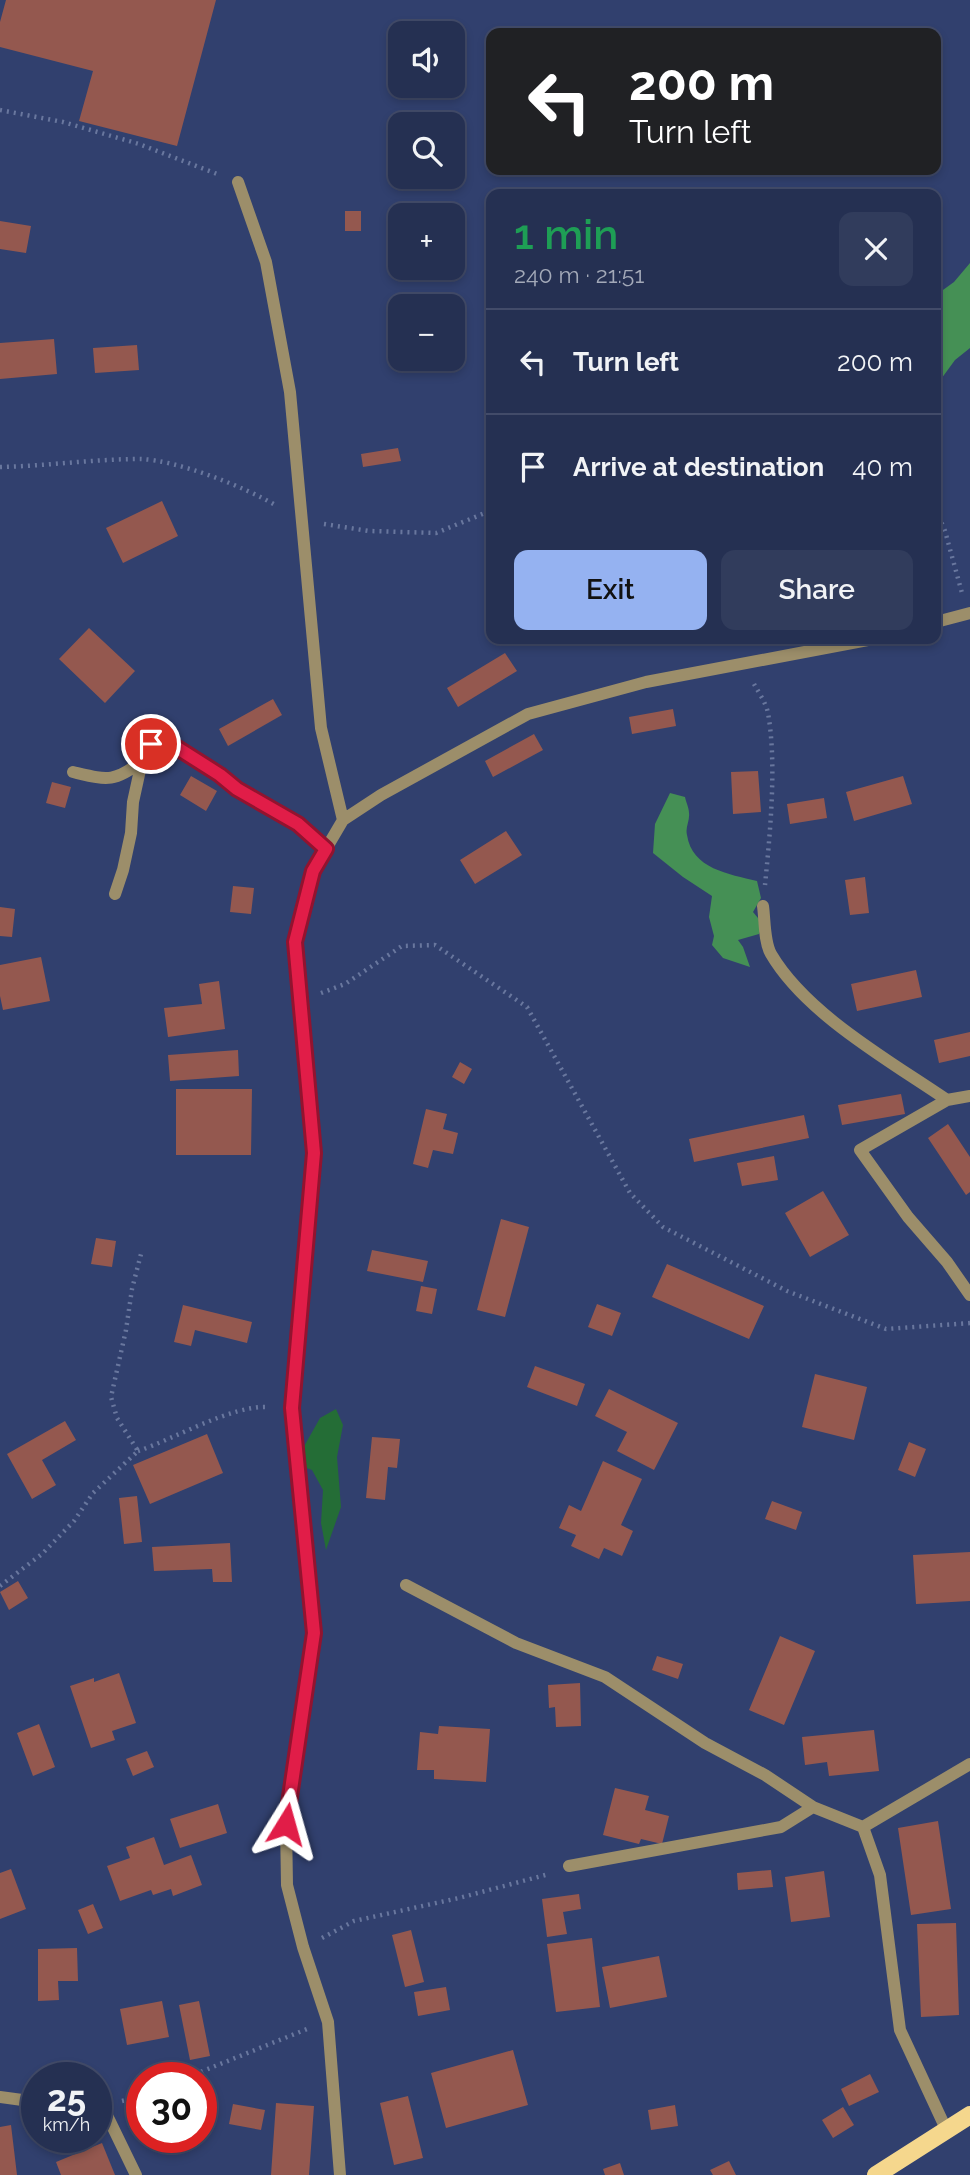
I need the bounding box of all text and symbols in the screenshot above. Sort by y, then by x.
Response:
map controls [388,21,465,371]
button: sound [388,21,465,98]
text: 200 m [629,54,774,111]
icon: left [514,56,605,147]
button: search [388,112,465,189]
text: Turn left [629,113,751,150]
button: + [388,203,465,280]
text: 1 min [514,210,618,259]
button: close [839,212,913,286]
text: 240 m · 21:51 [514,261,644,288]
button: − [388,294,465,371]
icon: left [514,343,552,381]
text: Turn left [573,347,679,377]
text: 200 m [837,347,913,377]
icon: arrive [514,448,552,486]
text: Arrive at destination [573,452,824,482]
text: 40 m [852,452,913,482]
button: Exit [514,550,707,630]
button: Share [721,550,913,630]
pin [121,714,181,774]
icon: arrive [132,725,170,763]
position arrow [249,1787,323,1861]
speed limit sign: 30 [126,2062,217,2153]
text: 25 [47,2078,86,2119]
text: km/h [43,2114,90,2135]

